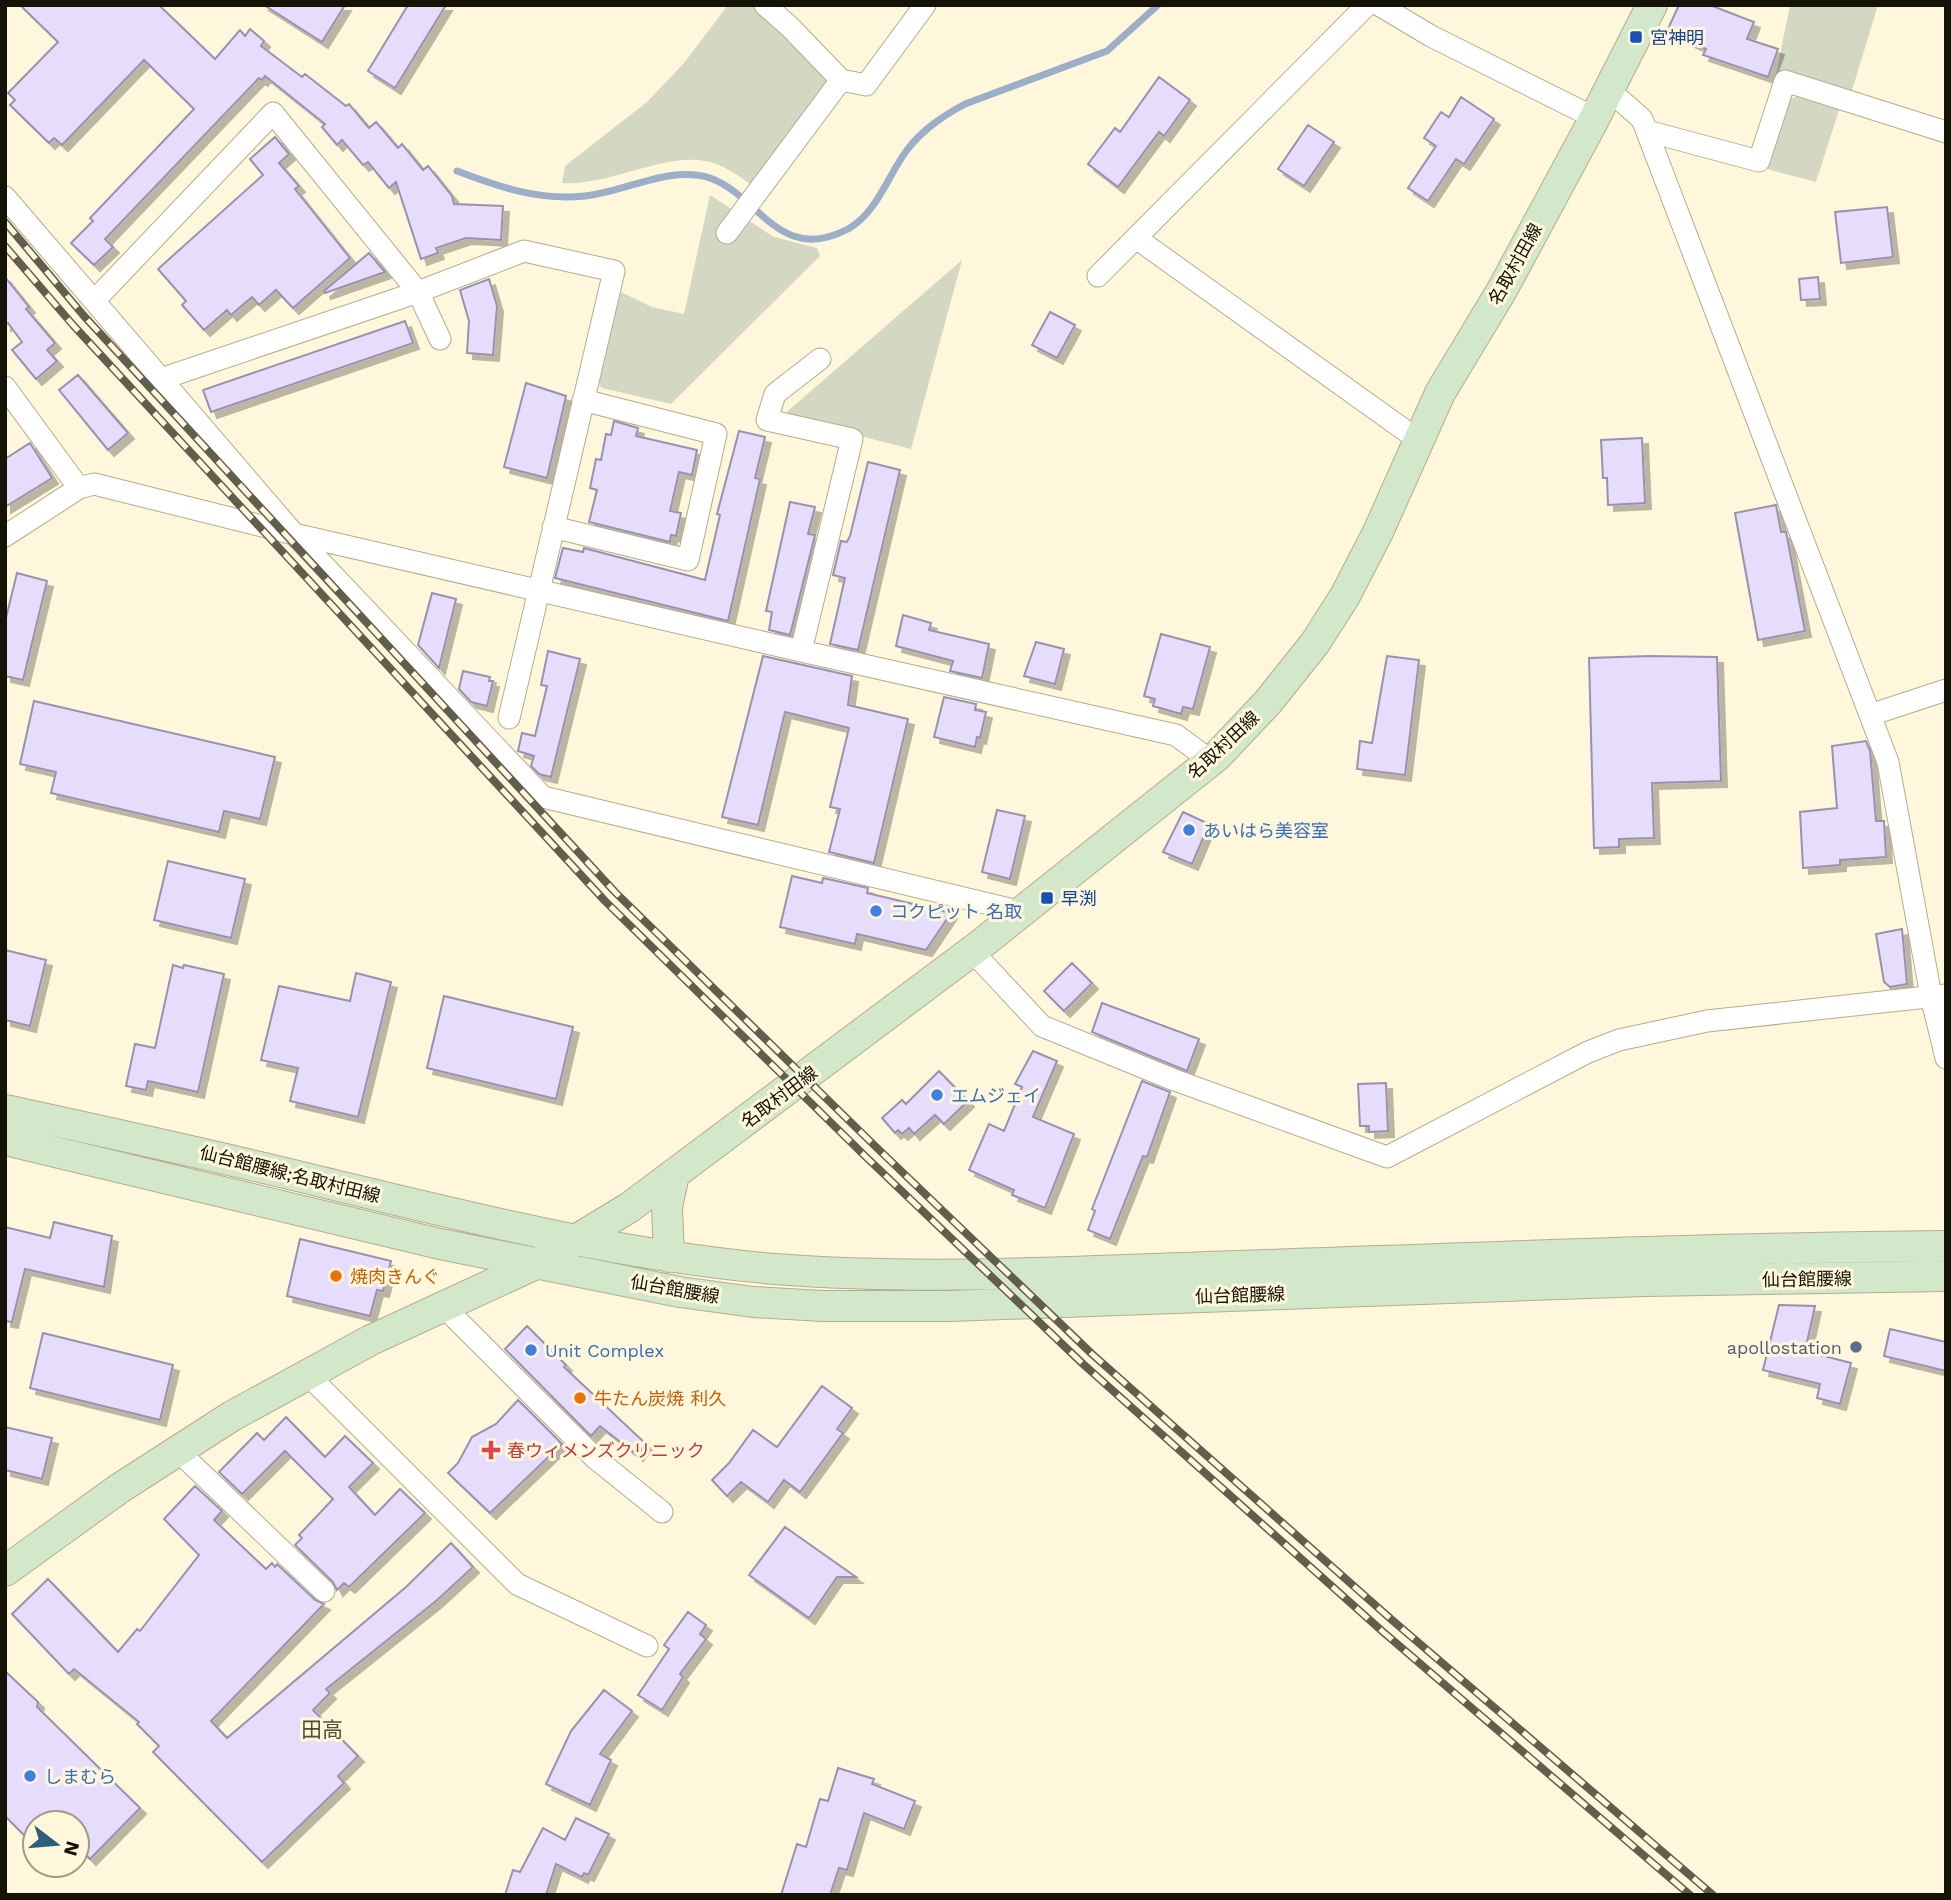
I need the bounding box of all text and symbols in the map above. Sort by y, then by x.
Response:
place label: 宮神明 [1650,27,1704,48]
marker: 宮神明 [1628,29,1644,45]
street label: 名取村田線 [1484,220,1546,308]
street label: 名取村田線 [1183,707,1263,783]
place label: あいはら美容室 [1203,820,1329,841]
marker: あいはら美容室 [1181,822,1197,838]
place label: 早渕 [1061,888,1097,909]
marker: 早渕 [1039,890,1055,906]
place label: コクピット 名取 [890,901,1022,922]
marker: コクピット 名取 [868,903,884,919]
street label: 名取村田線 [737,1062,821,1132]
place label: エムジェイ [951,1085,1041,1106]
marker: エムジェイ [929,1087,945,1103]
street label: 仙台館腰線;名取村田線 [198,1141,382,1207]
place label: 焼肉きんぐ [350,1266,440,1287]
marker: 焼肉きんぐ [328,1268,344,1284]
street label: 仙台館腰線 [1762,1268,1852,1290]
street label: 仙台館腰線 [629,1271,721,1307]
street label: 仙台館腰線 [1195,1283,1285,1307]
place label: apollostation [1727,1337,1842,1358]
marker: apollostation [1848,1339,1864,1355]
place label: Unit Complex [545,1340,664,1361]
marker: Unit Complex [523,1342,539,1358]
place label: 牛たん炭焼 利久 [594,1388,726,1409]
marker: 牛たん炭焼 利久 [572,1390,588,1406]
marker: 春ウィメンズクリニック [481,1440,501,1460]
place label: 春ウィメンズクリニック [507,1440,705,1461]
district label: 田高 [301,1717,343,1742]
place label: しまむら [44,1766,116,1787]
marker: しまむら [22,1768,38,1784]
north arrow [21,1809,91,1879]
text: N [59,1839,85,1858]

